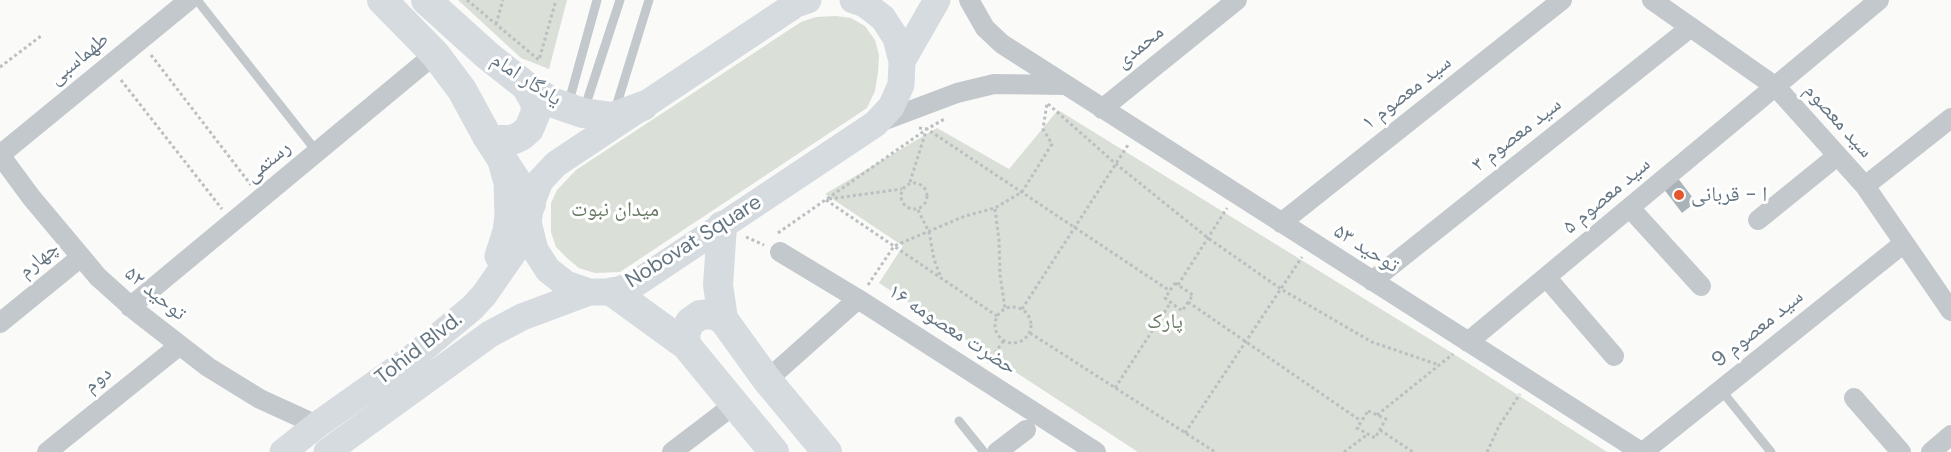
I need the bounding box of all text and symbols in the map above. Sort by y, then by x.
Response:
street label: محمدی [1111,20,1169,74]
street label: طهماسبی [44,27,114,91]
street label: یادگار امام [486,48,566,112]
street label: سید معصوم ۱ [1357,50,1457,136]
street label: سید معصوم [1798,79,1878,163]
street label: سید معصوم ۳ [1467,92,1567,178]
street label: رستمی [240,135,296,189]
street label: سید معصوم ۵ [1558,152,1656,240]
place label: ا - قربانی [1691,182,1767,208]
marker: ا - قربانی [1672,188,1686,202]
street label: Nobovat Square [621,190,767,294]
park label: میدان نبوت [571,197,659,223]
street label: توحید ۵۳ [1329,219,1403,279]
street label: چهارم [14,236,64,284]
street label: توحید ۵۲ [119,261,191,327]
street label: حضرت معصومه ۱۶ [883,279,1021,381]
street label: سید معصوم 9 [1707,284,1809,374]
street label: Tohid Blvd. [370,307,468,391]
park label: پارک [1147,309,1183,335]
street label: دوم [79,361,117,399]

